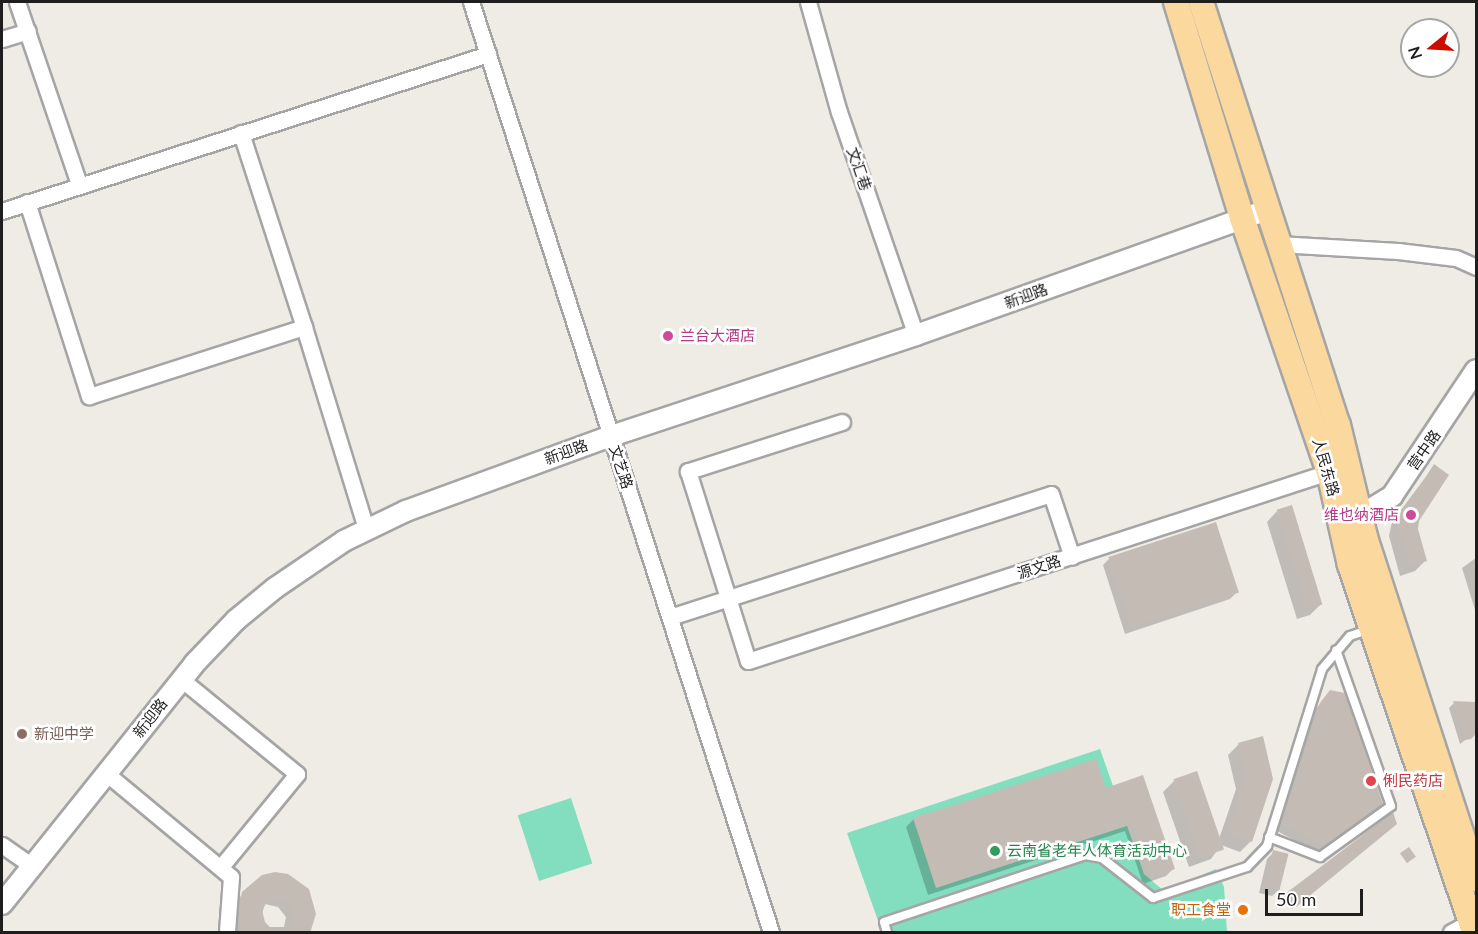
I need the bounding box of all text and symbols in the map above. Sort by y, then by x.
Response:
north arrow [1400,18,1460,78]
text: N [1403,44,1425,62]
street label: 文汇巷 [843,145,875,193]
street label: 新迎路 [1002,280,1050,312]
place label: 兰台大酒店 [680,327,755,345]
marker: 兰台大酒店 [661,329,675,343]
street label: 营中路 [1404,426,1444,474]
street label: 新迎路 [542,436,590,468]
street label: 人民东路 [1309,436,1343,498]
street label: 文艺路 [605,443,637,491]
place label: 维也纳酒店 [1324,506,1399,524]
marker: 维也纳酒店 [1404,508,1418,522]
street label: 源文路 [1015,551,1063,583]
street label: 新迎路 [129,695,171,741]
place label: 新迎中学 [34,725,94,743]
marker: 新迎中学 [15,727,29,741]
place label: 俐民药店 [1383,772,1443,790]
marker: 俐民药店 [1364,774,1378,788]
place label: 云南省老年人体育活动中心 [1007,842,1187,860]
marker: 云南省老年人体育活动中心 [988,844,1002,858]
scale bar [1268,877,1366,915]
text: 50 m [1276,888,1316,910]
place label: 职工食堂 [1171,901,1231,919]
marker: 职工食堂 [1236,903,1250,917]

